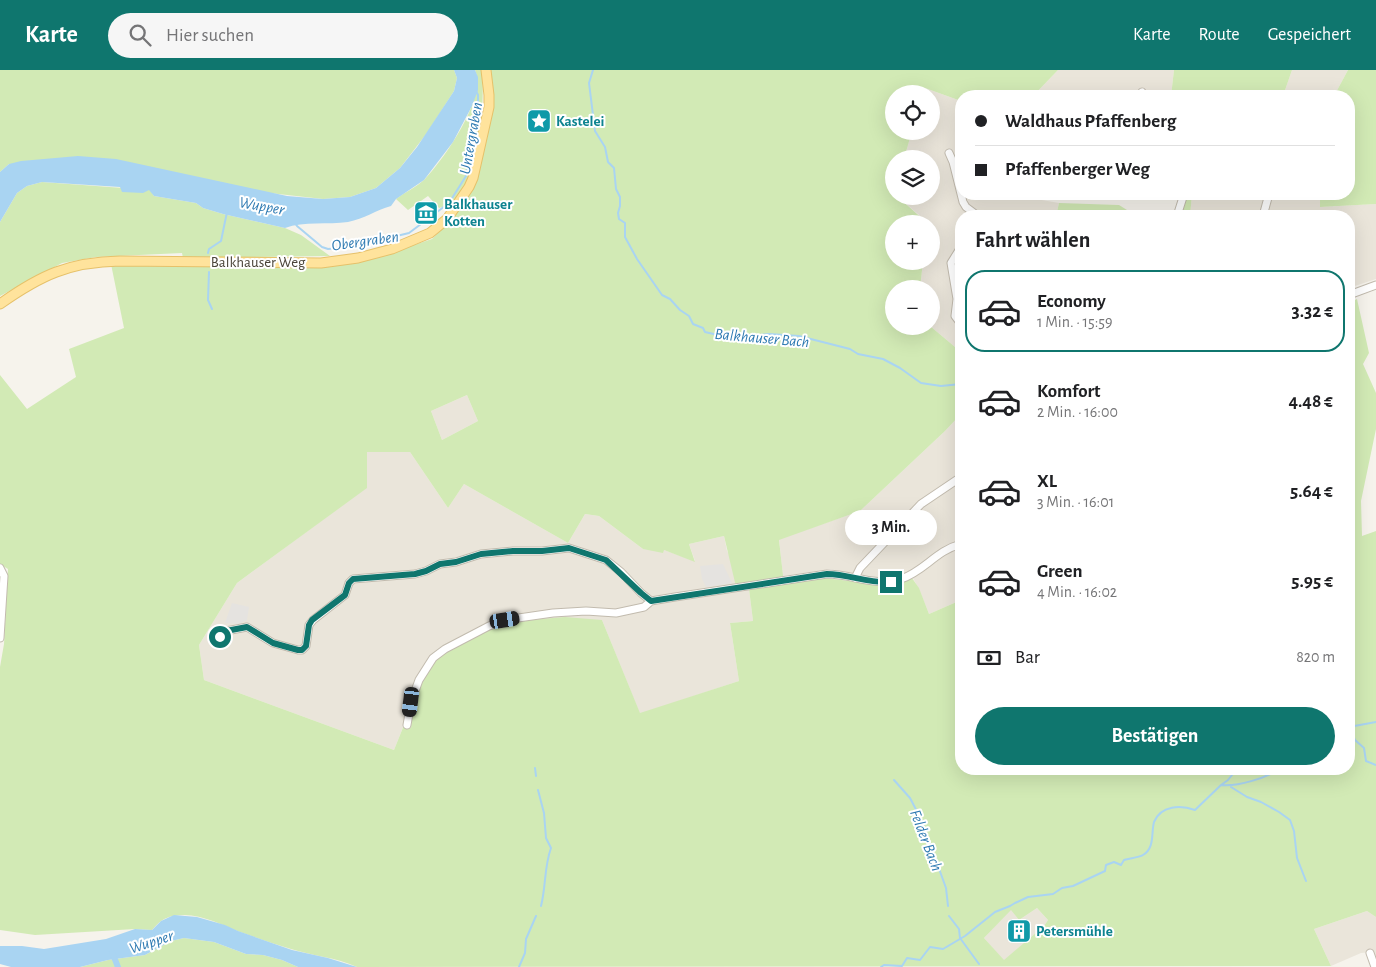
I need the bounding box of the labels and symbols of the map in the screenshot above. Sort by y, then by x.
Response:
water label: Untergraben [457,101,485,175]
place icon: Kastelei [526,108,552,134]
place label: Kastelei [556,114,605,129]
water label: Wupper [238,194,286,219]
place label: Balkhauser Kotten [444,197,513,229]
museum icon: Balkhauser Kotten [413,200,439,226]
water label: Obergraben [330,228,400,254]
street label: Balkhauser Weg [211,255,306,270]
water label: Balkhauser Bach [714,326,810,350]
callout: 3 Min. [845,510,937,544]
route end [880,571,902,593]
car [489,610,520,630]
route start [209,626,231,648]
car [401,686,420,718]
water label: Felder Bach [907,807,945,873]
building icon: Petersmühle [1006,918,1032,944]
place label: Petersmühle [1036,924,1113,939]
water label: Wupper [127,927,177,958]

